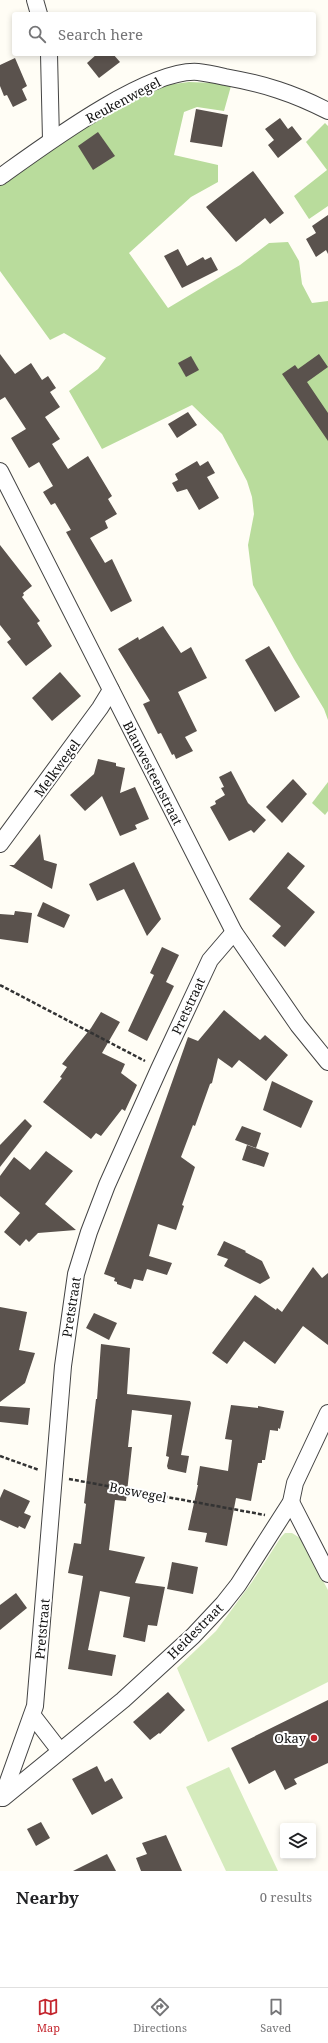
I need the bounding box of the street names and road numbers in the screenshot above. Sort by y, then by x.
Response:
street label: Reukenwegel [82,73,164,127]
street label: Blauwesteenstraat [119,718,187,828]
street label: Melkwegel [30,736,84,800]
street label: Pretstraat [167,974,209,1037]
street label: Pretstraat [57,1275,85,1339]
street label: Boswegel [108,1478,168,1506]
street label: Pretstraat [30,1597,54,1660]
street label: Heidestraat [163,1599,227,1663]

